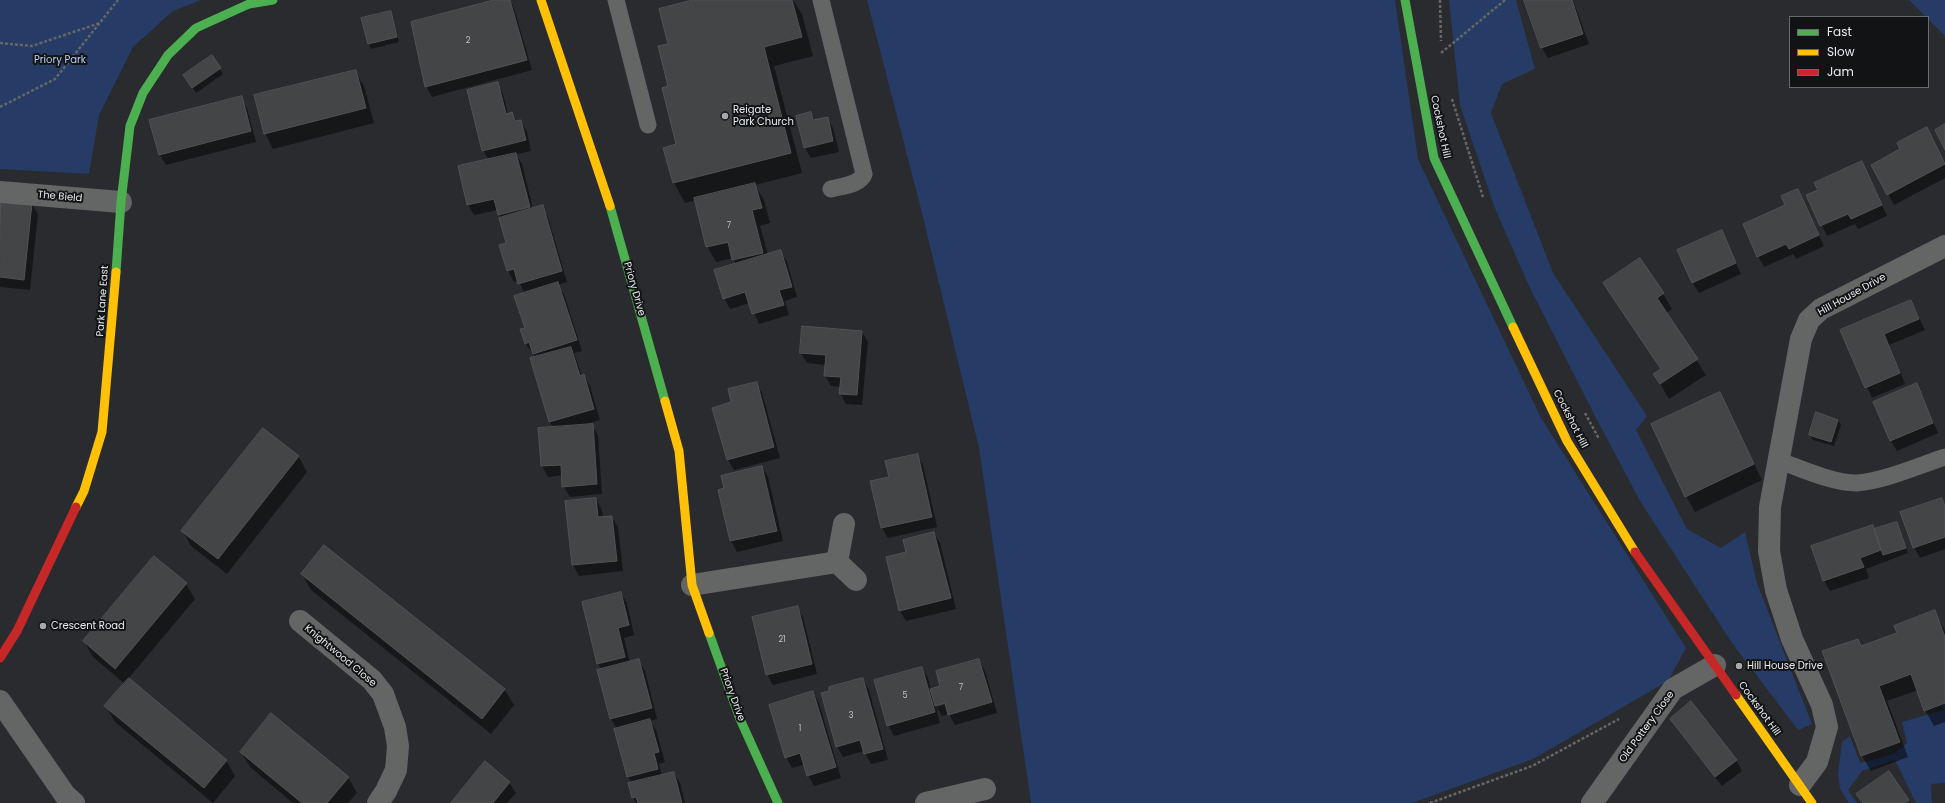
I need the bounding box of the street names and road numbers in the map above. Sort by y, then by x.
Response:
street label: Cockshot Hill [1427,94,1453,160]
street label: The Bield [37,189,83,205]
street label: Priory Drive [621,261,647,317]
street label: Park Lane East [95,265,111,337]
street label: Hill House Drive [1816,271,1888,319]
street label: Cockshot Hill [1550,388,1590,450]
street label: Knightwood Close [302,622,378,690]
street label: Priory Drive [717,667,747,723]
street label: Cockshot Hill [1735,680,1783,738]
street label: Old Pottery Close [1617,689,1677,765]

